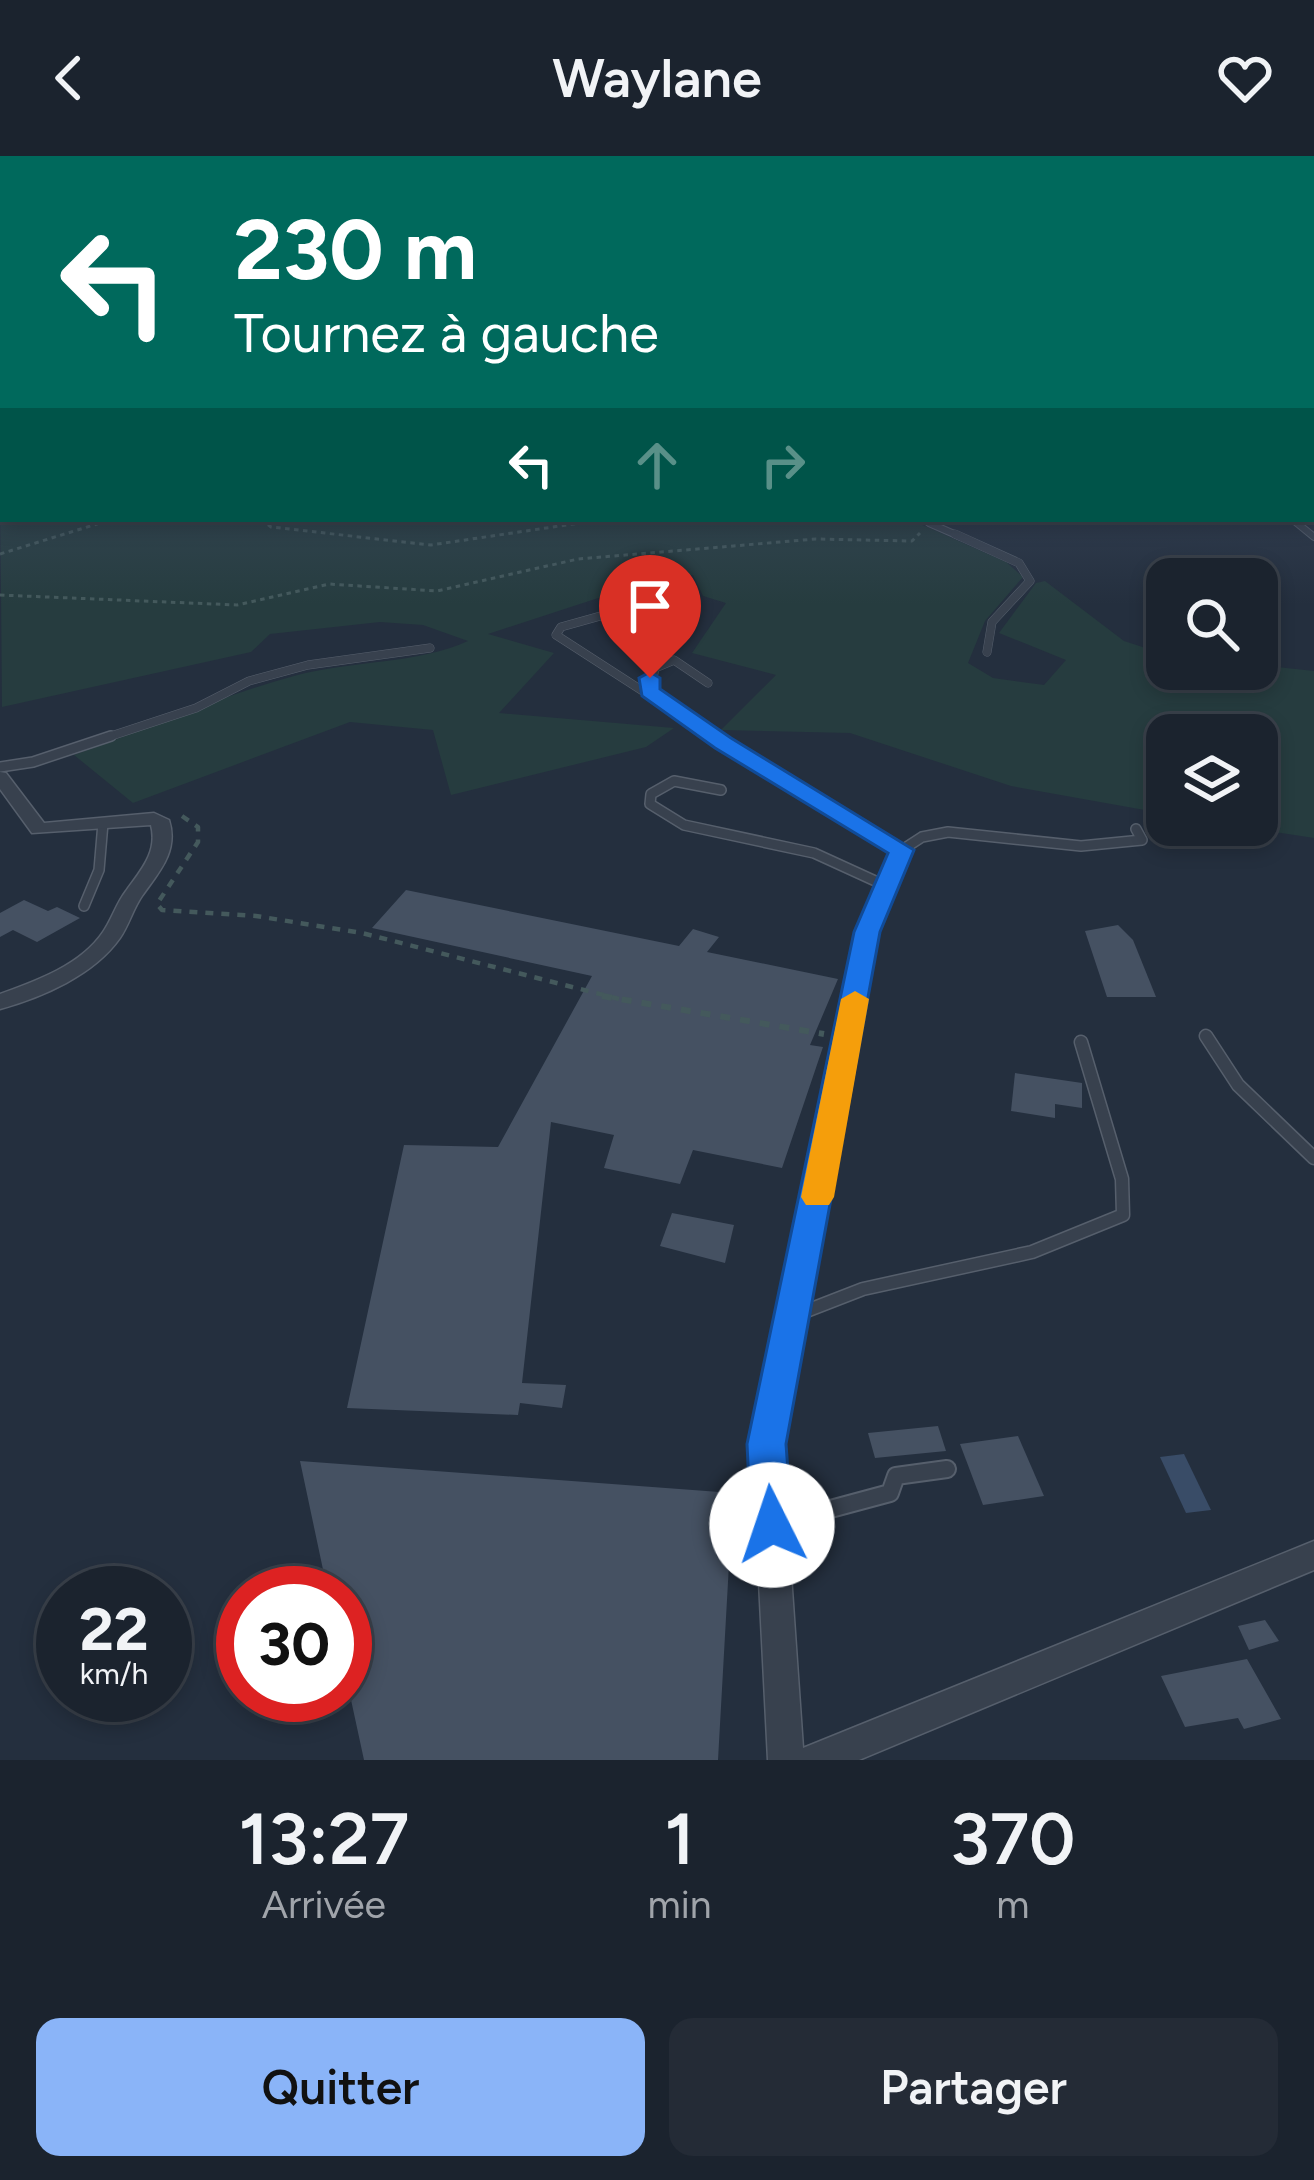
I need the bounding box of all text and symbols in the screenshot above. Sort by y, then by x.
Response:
icon: back [36,45,102,111]
icon: heart [1212,45,1278,111]
text: Waylane [552,46,762,111]
text: 230 m [234,199,477,300]
icon: left [36,204,192,360]
text: Tournez à gauche [234,301,659,366]
icon: left [498,432,564,498]
icon: ahead [624,432,690,498]
icon: right [750,432,816,498]
pin [599,555,701,678]
map controls [1146,558,1278,846]
button: search [1146,558,1278,690]
icon: arrive [617,573,683,639]
button: layers [1146,714,1278,846]
position arrow [709,1462,835,1588]
speed limit sign: 30 [216,1566,372,1722]
text: 22 [79,1593,149,1665]
text: km/h [80,1655,148,1692]
text: 13:27 [238,1796,409,1882]
text: 1 [664,1796,695,1882]
text: 370 [950,1796,1076,1882]
text: Arrivée [262,1881,386,1928]
text: min [648,1881,712,1928]
text: m [996,1881,1029,1928]
button: Quitter [36,2018,645,2156]
button: Partager [669,2018,1278,2156]

